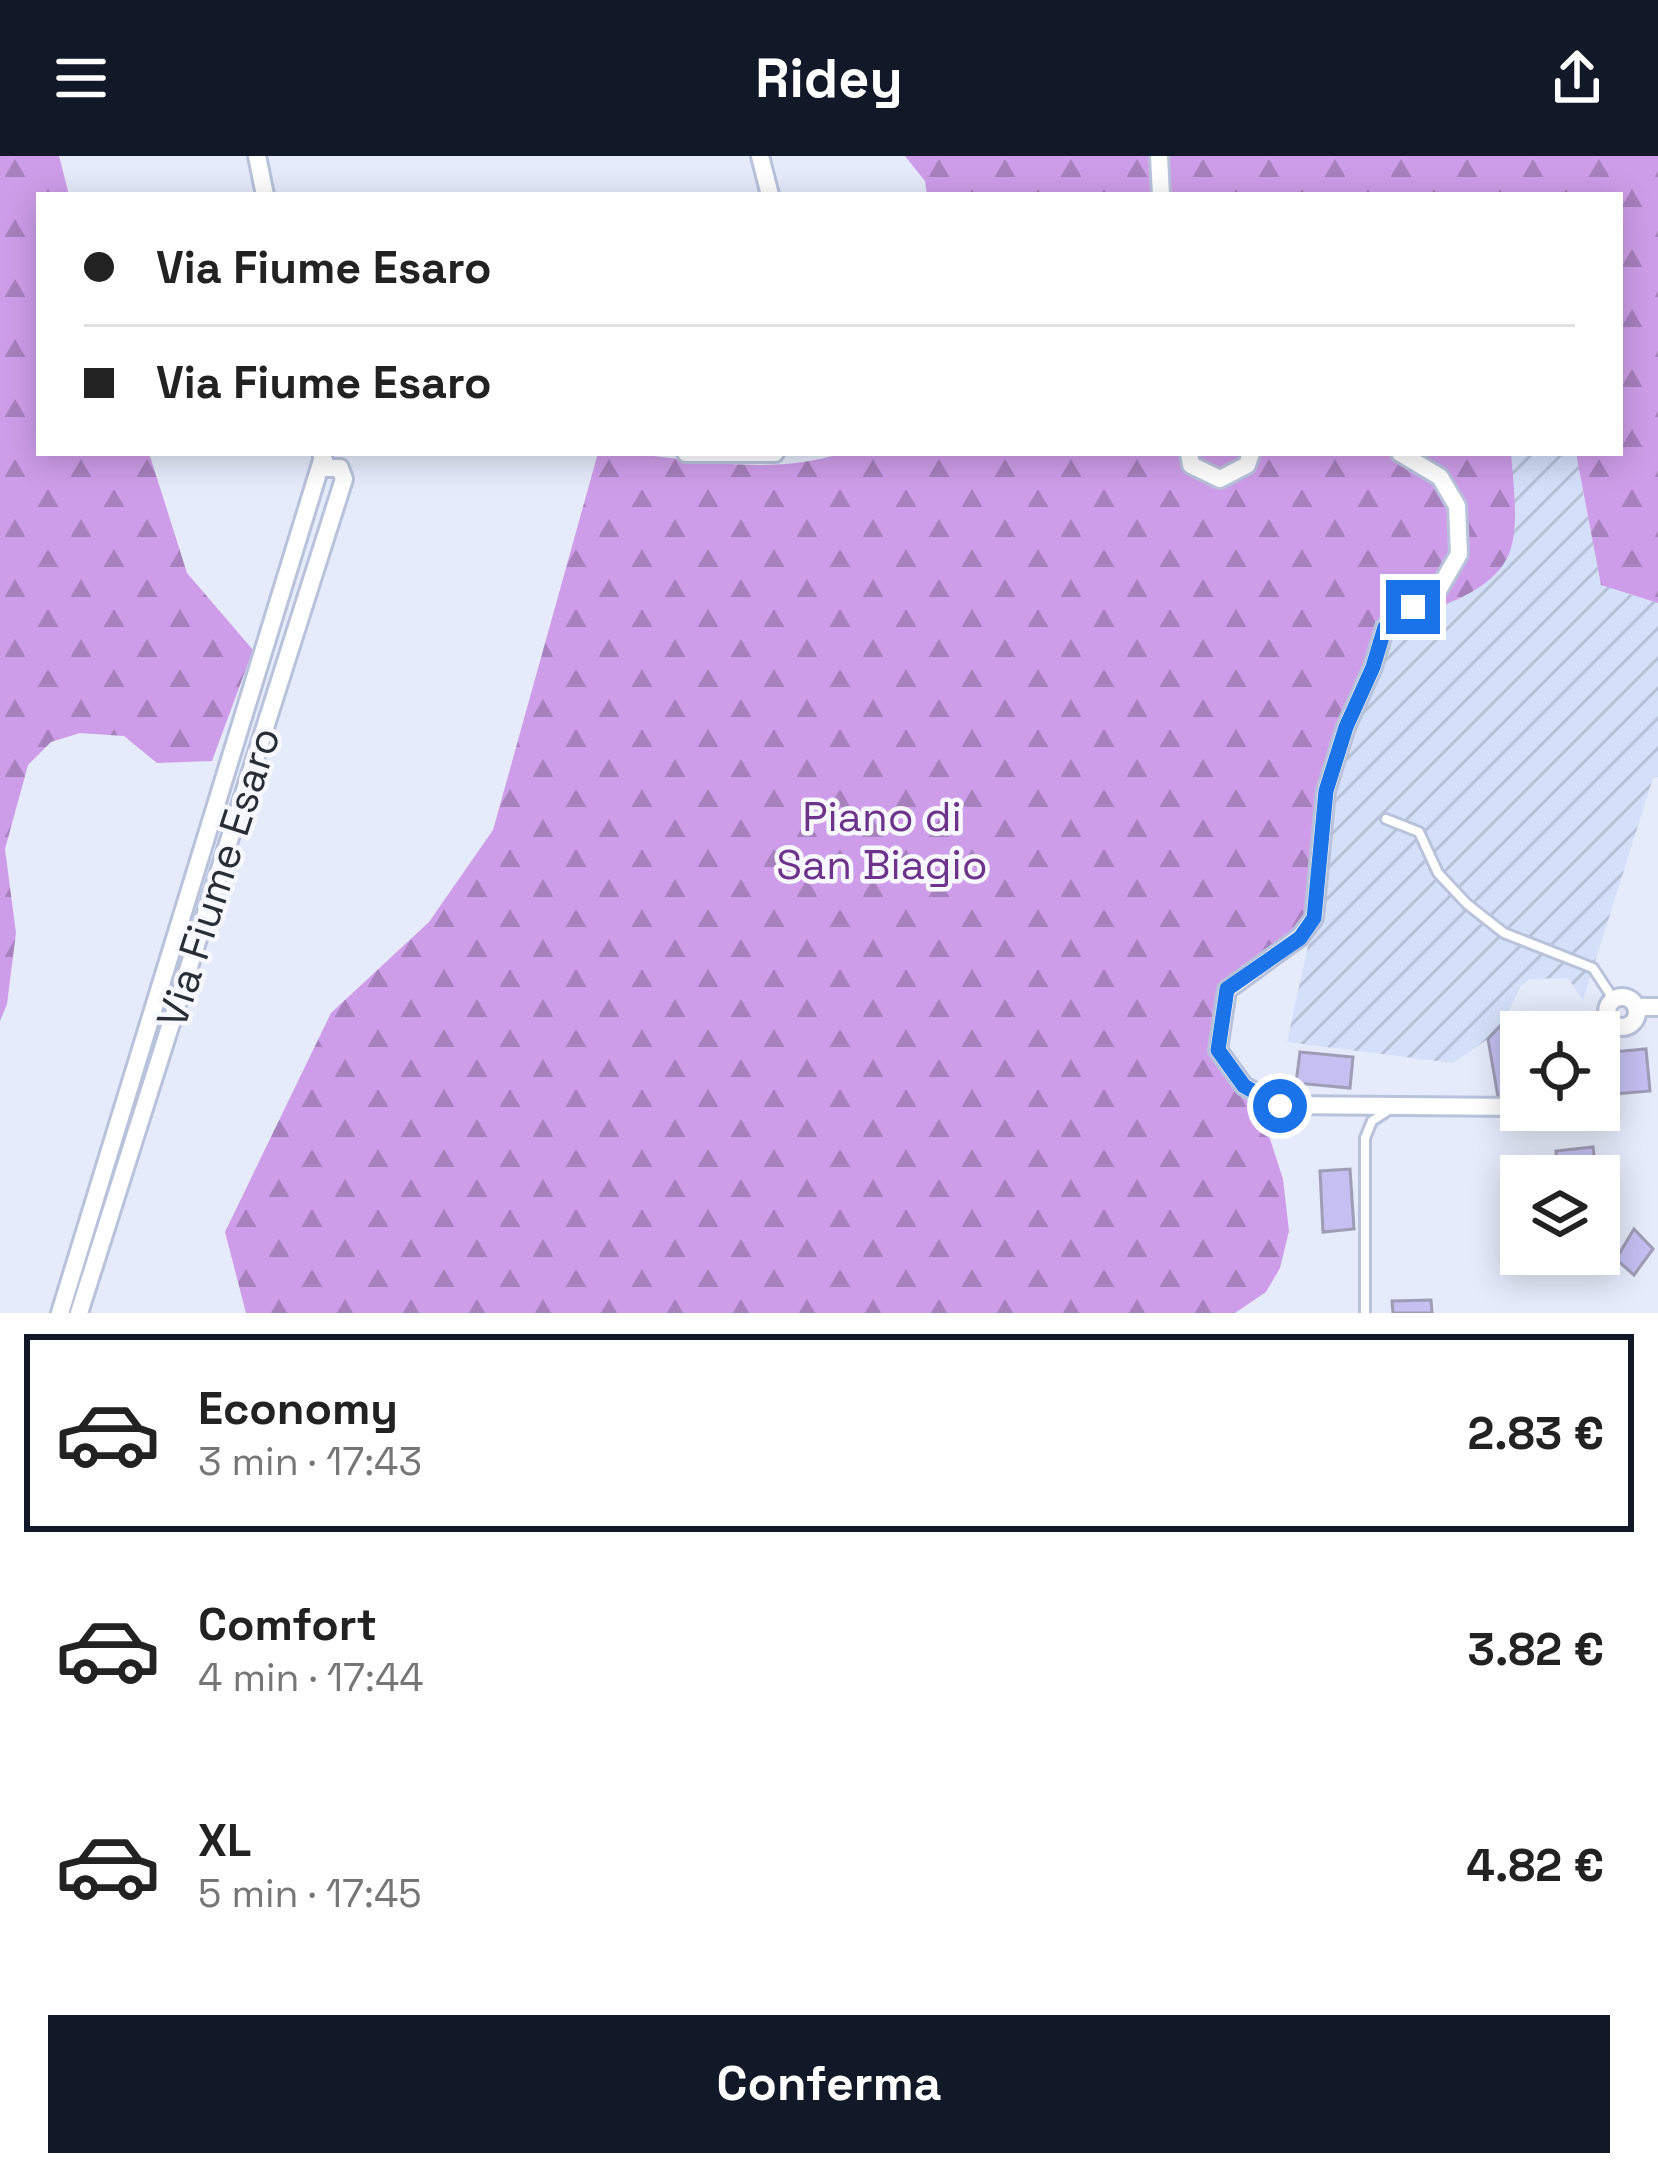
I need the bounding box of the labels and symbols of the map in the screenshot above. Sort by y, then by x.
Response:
route end [1386,580,1440,634]
street label: Via Fiume Esaro [145,720,292,1034]
park label: Piano di San Biagio [776,790,988,891]
route start [1253,1079,1307,1133]

